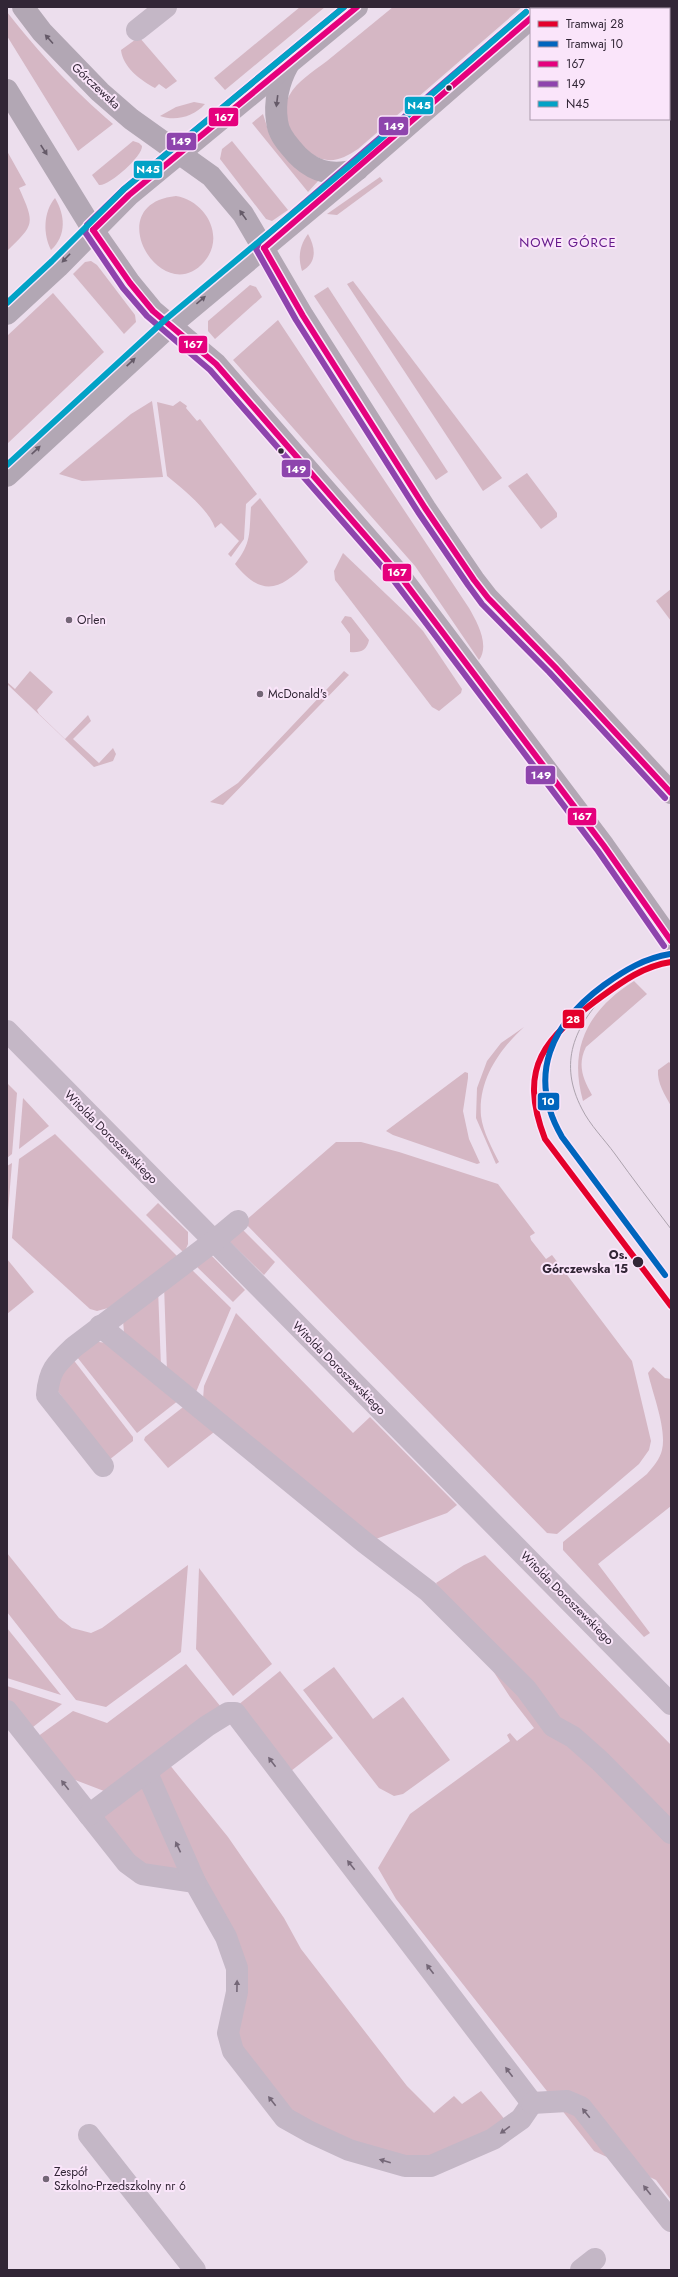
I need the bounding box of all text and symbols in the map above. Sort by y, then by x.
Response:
legend [530,8,670,120]
text: Tramwaj 28 [566,15,624,33]
one-way arrow [44,34,53,44]
text: Tramwaj 10 [566,35,623,53]
text: 167 [566,55,585,73]
street label: Górczewska [68,59,125,114]
text: 149 [566,75,585,93]
unlabelled marker [444,83,454,93]
one-way arrow [274,95,281,107]
text: N45 [566,95,589,113]
line badge: N45 [404,96,434,115]
text: N45 [407,97,431,113]
line badge: 167 [208,107,239,127]
text: 167 [214,109,234,125]
line badge: 149 [378,116,409,136]
text: 149 [384,118,404,134]
line badge: 149 [166,132,197,151]
text: 149 [171,133,191,149]
one-way arrow [40,144,48,155]
line badge: N45 [133,160,163,179]
text: N45 [136,161,160,177]
one-way arrow [239,210,247,221]
district label: NOWE GÓRCE [519,233,617,252]
one-way arrow [61,253,71,263]
one-way arrow [195,296,206,305]
line badge: 167 [178,335,208,354]
text: 167 [183,336,203,352]
one-way arrow [126,357,136,366]
one-way arrow [31,445,41,454]
unlabelled marker [276,446,286,456]
line badge: 149 [281,459,311,478]
text: 149 [286,461,306,477]
line badge: 167 [382,563,412,582]
text: 167 [387,564,407,580]
place label: Orlen [77,611,106,629]
marker: Orlen [64,615,74,625]
place label: McDonald's [268,685,327,703]
marker: McDonald's [255,689,265,699]
line badge: 149 [525,765,556,785]
text: 149 [531,767,551,783]
line badge: 167 [567,807,597,826]
text: 167 [572,808,592,824]
line badge: 28 [562,1009,585,1029]
text: 28 [566,1011,580,1027]
street label: Witolda Doroszewskiego [60,1086,162,1188]
line badge: 10 [537,1092,560,1111]
text: 10 [542,1093,554,1109]
place label: Os. Górczewska 15 [542,1246,628,1278]
marker: Os. Górczewska 15 [631,1255,645,1269]
street label: Witolda Doroszewskiego [288,1317,390,1419]
street label: Witolda Doroszewskiego [516,1547,618,1649]
one-way arrow [268,1757,276,1767]
one-way arrow [61,1779,69,1790]
one-way arrow [175,1841,181,1853]
one-way arrow [347,1860,355,1871]
one-way arrow [426,1963,434,1974]
one-way arrow [233,1980,240,1992]
one-way arrow [505,2066,513,2077]
one-way arrow [268,2096,276,2107]
one-way arrow [582,2108,591,2119]
one-way arrow [500,2126,511,2134]
one-way arrow [378,2157,391,2163]
place label: Zespół Szkolno-Przedszkolny nr 6 [54,2163,186,2195]
marker: Zespół Szkolno-Przedszkolny nr 6 [41,2174,51,2184]
one-way arrow [643,2185,651,2195]

